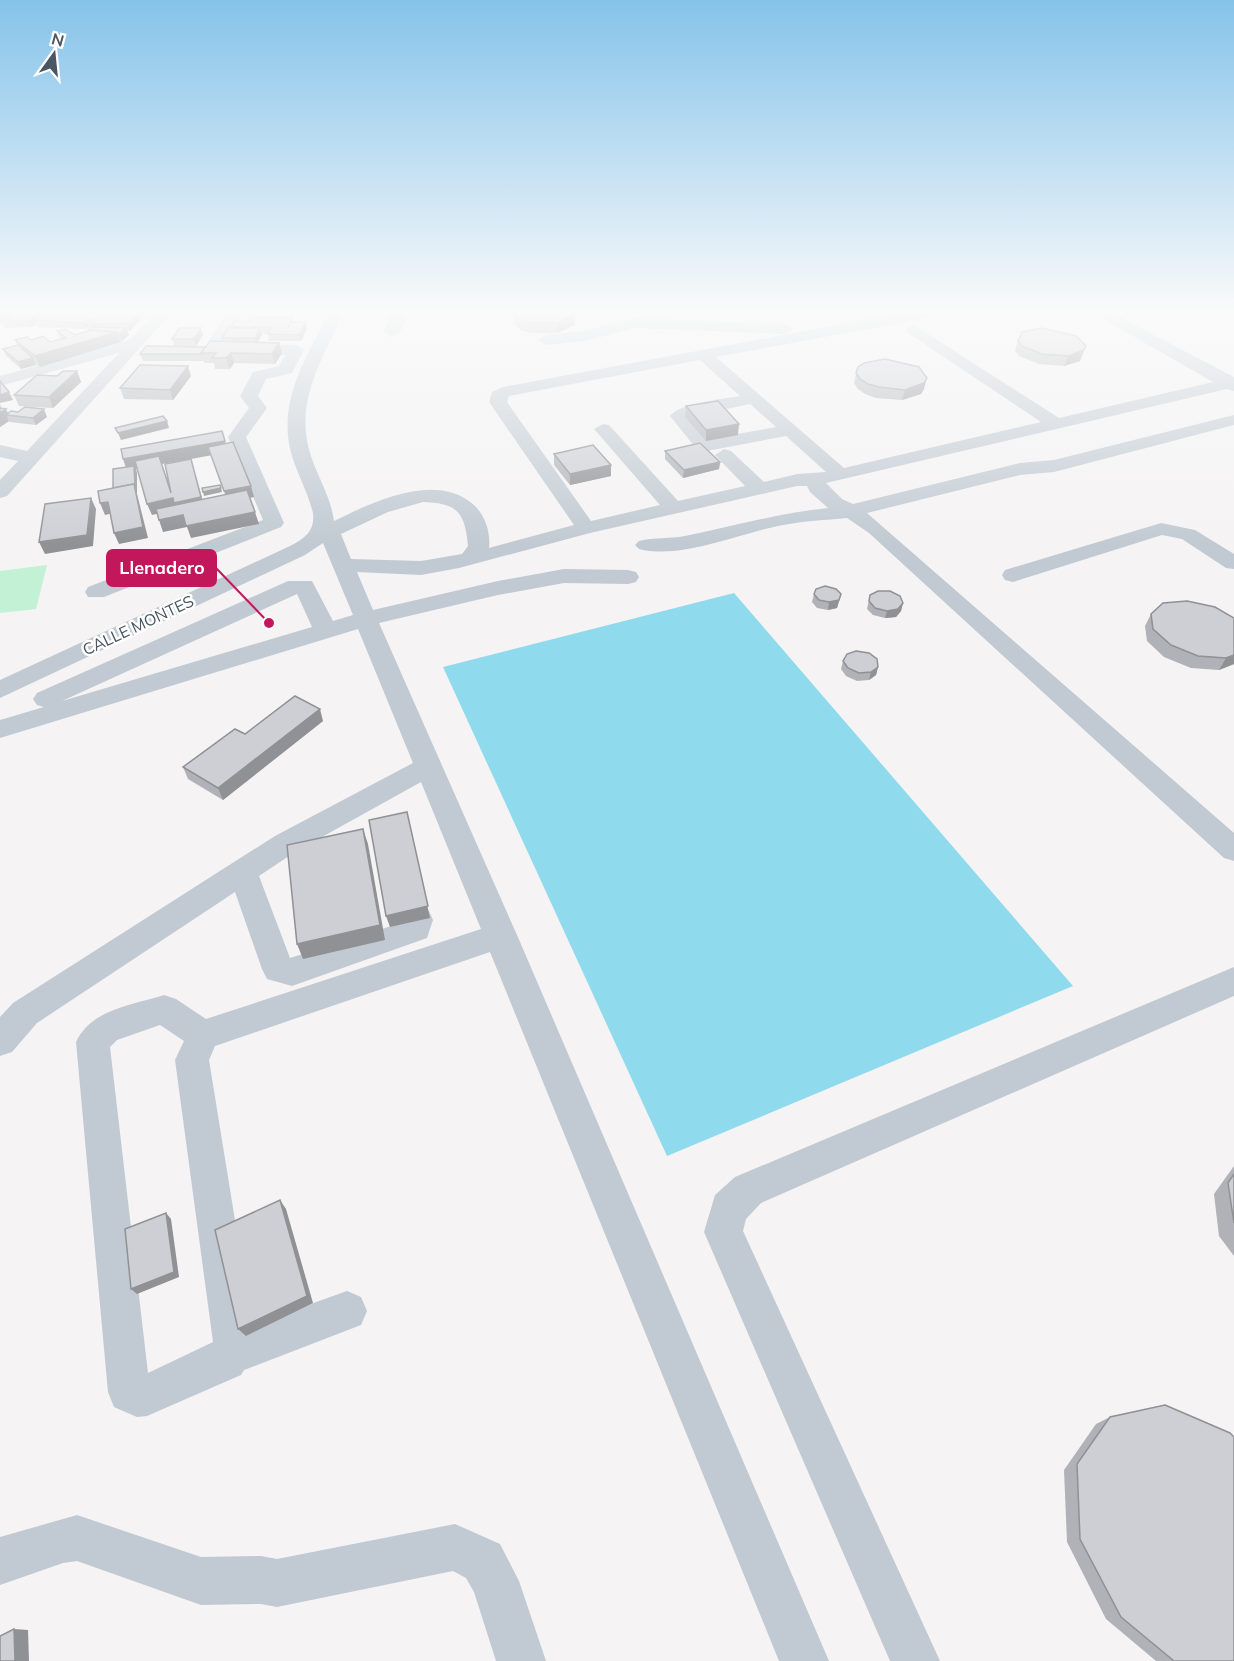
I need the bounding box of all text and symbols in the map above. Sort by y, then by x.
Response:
north arrow [24,24,84,84]
text: N [49,28,66,51]
callout: Llenadero [107,550,216,586]
text: Llenadero [119,556,205,579]
street label: CALLE MONTES [79,590,197,659]

